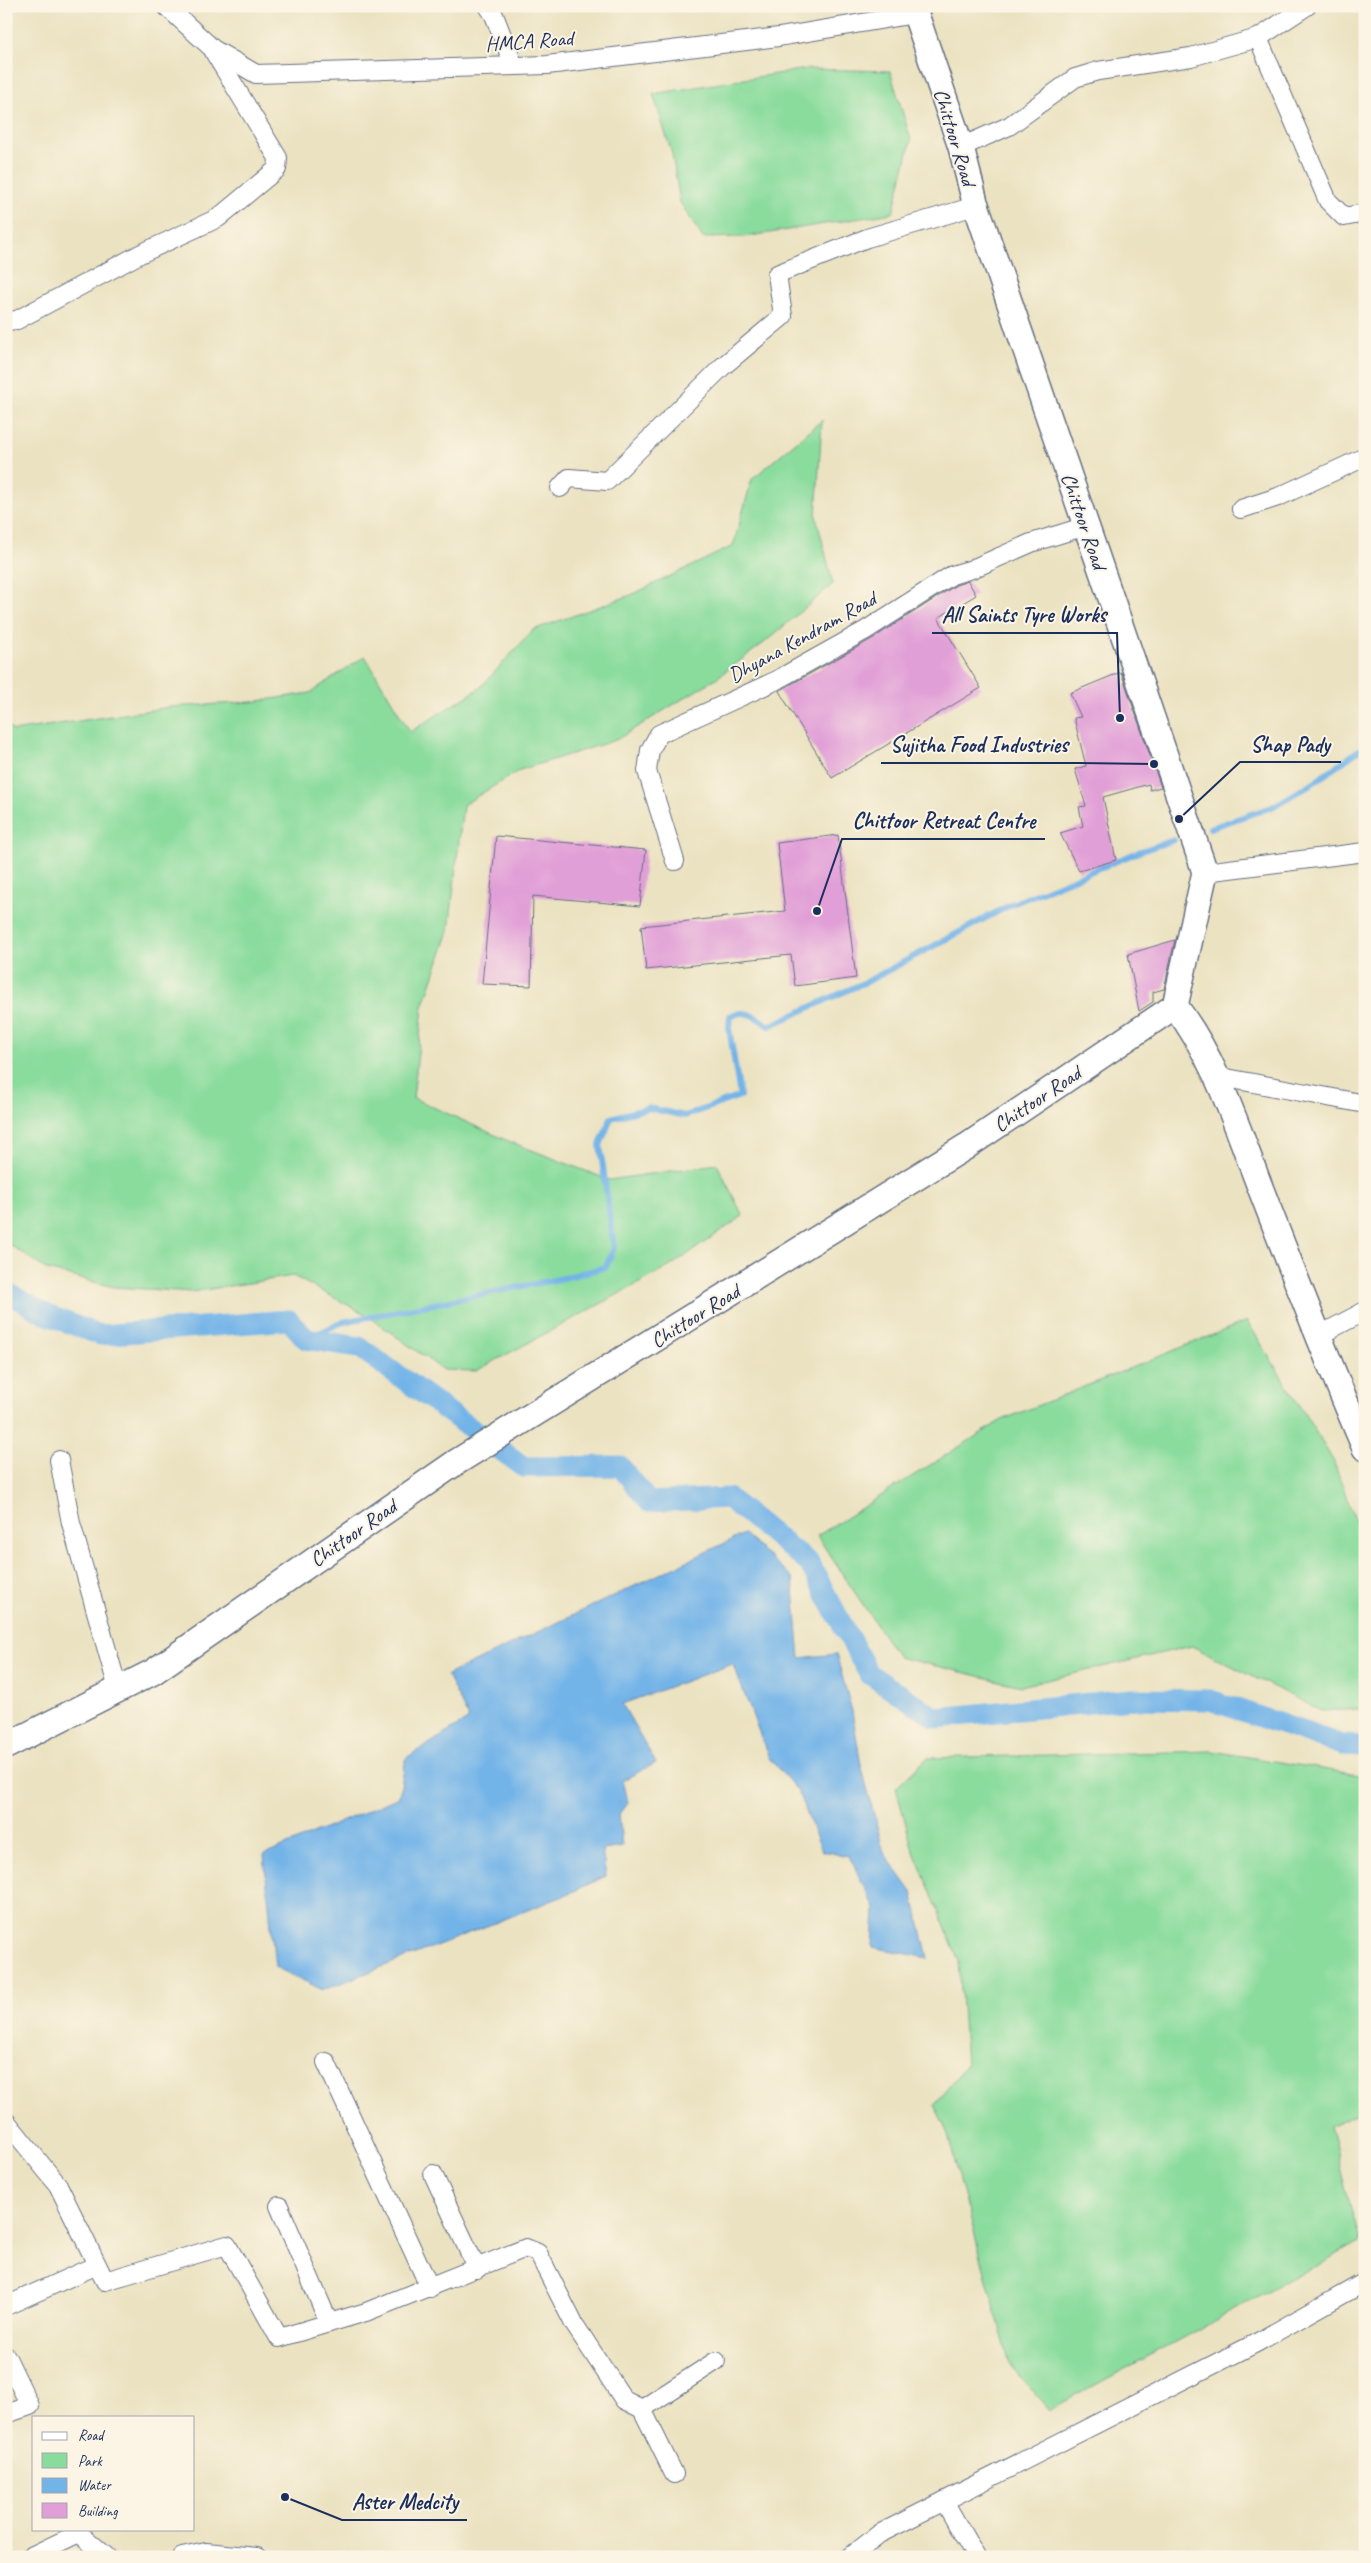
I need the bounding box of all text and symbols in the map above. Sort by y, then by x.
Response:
street label: HMCA Road [484,25,577,57]
street label: Chittoor Road [928,85,983,192]
street label: Chittoor Road [1055,469,1114,576]
street label: Dhyana Kendram Road [724,584,884,688]
callout: All Saints Tyre Works [932,596,1117,633]
text: All Saints Tyre Works [942,601,1109,629]
callout: Shap Pady [1240,725,1341,762]
callout: Sujitha Food Industries [881,726,1078,763]
text: Sujitha Food Industries [890,731,1070,759]
text: Shap Pady [1250,731,1332,759]
callout: Chittoor Retreat Centre [842,802,1045,839]
text: Chittoor Retreat Centre [853,807,1037,835]
street label: Chittoor Road [988,1058,1089,1138]
street label: Chittoor Road [646,1276,748,1354]
street label: Chittoor Road [305,1491,405,1572]
legend [32,2416,195,2530]
text: Road [78,2426,105,2445]
text: Park [78,2452,103,2471]
text: Water [78,2476,112,2495]
callout: Aster Medcity [342,2483,467,2520]
text: Aster Medcity [352,2488,460,2516]
text: Building [78,2502,118,2521]

